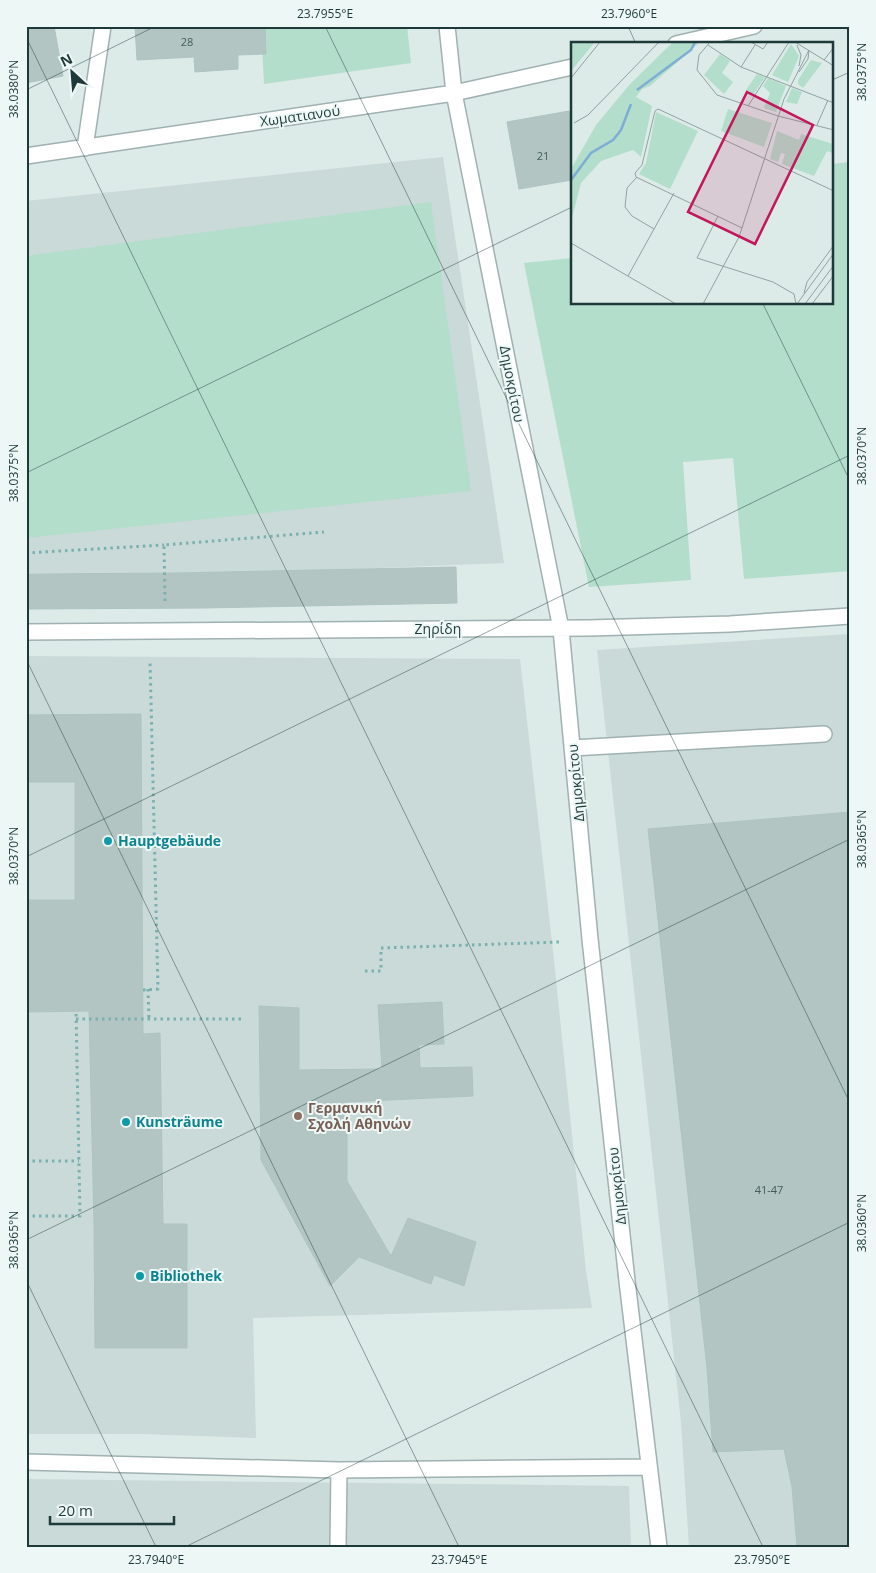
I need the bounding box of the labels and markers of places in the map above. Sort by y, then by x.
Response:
place label: Hauptgebäude [118,831,221,850]
marker: Hauptgebäude [102,835,114,847]
place label: Γερμανική Σχολή Αθηνών [308,1098,411,1133]
marker: Γερμανική Σχολή Αθηνών [292,1110,304,1122]
place label: Kunsträume [136,1112,223,1131]
marker: Kunsträume [120,1116,132,1128]
place label: Bibliothek [150,1266,222,1285]
marker: Bibliothek [134,1270,146,1282]

